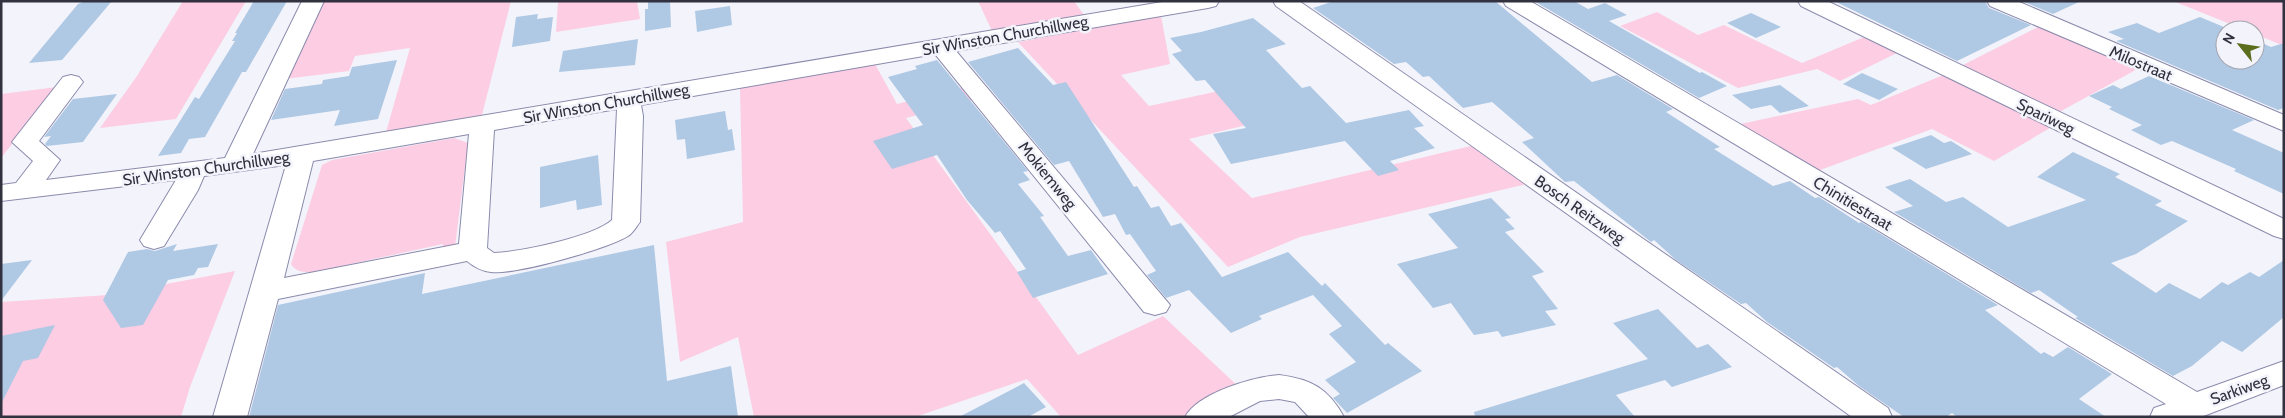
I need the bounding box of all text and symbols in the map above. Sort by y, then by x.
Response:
street label: Sir Winston Churchillweg [921,11,1091,59]
north arrow [2215,20,2265,70]
text: N [2218,30,2239,47]
street label: Milostraat [2107,42,2176,85]
street label: Sir Winston Churchillweg [522,79,692,127]
street label: Spariweg [2014,94,2079,139]
street label: Mokiemweg [1014,137,1081,214]
street label: Sir Winston Churchillweg [121,147,292,190]
street label: Bosch Reitzweg [1531,171,1629,248]
street label: Chinitiestraat [1810,172,1896,235]
street label: Sarkiweg [2208,370,2272,409]

